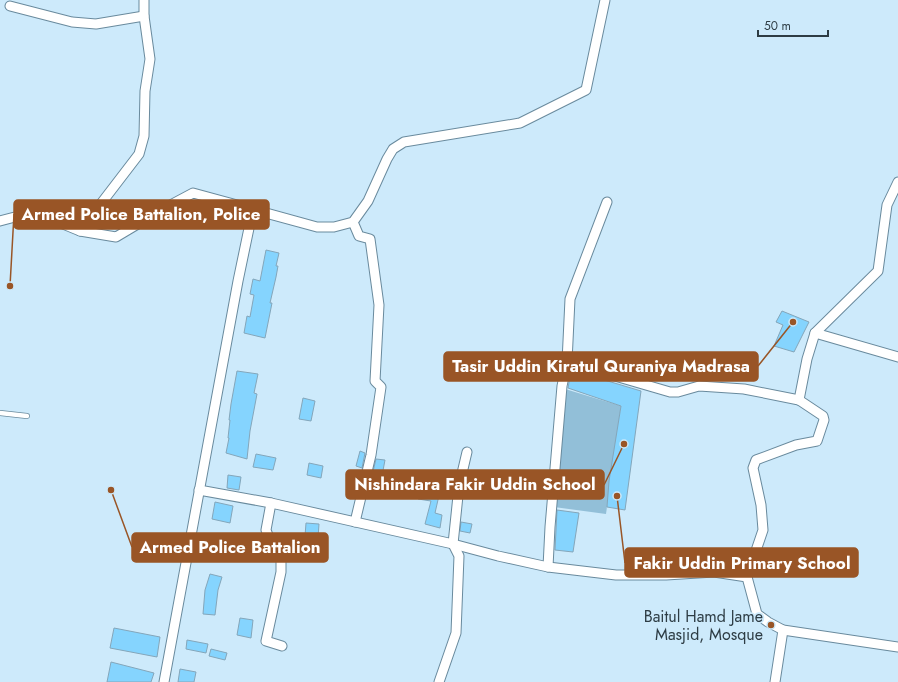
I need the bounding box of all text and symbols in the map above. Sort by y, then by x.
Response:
scale bar [758,12,828,38]
text: 50 m [764,17,791,35]
callout: Armed Police Battalion, Police [14,200,269,229]
text: Armed Police Battalion, Police [20,202,261,226]
callout: Tasir Uddin Kiratul Quraniya Madrasa [444,352,758,381]
text: Tasir Uddin Kiratul Quraniya Madrasa [452,354,750,378]
callout: Nishindara Fakir Uddin School [346,470,604,499]
text: Nishindara Fakir Uddin School [354,472,596,496]
callout: Armed Police Battalion [132,533,328,562]
text: Armed Police Battalion [139,535,320,559]
callout: Fakir Uddin Primary School [625,548,858,577]
text: Fakir Uddin Primary School [634,551,850,575]
place label: Baitul Hamd Jame Masjid, Mosque [644,605,763,646]
marker: Baitul Hamd Jame Masjid, Mosque [766,620,776,630]

